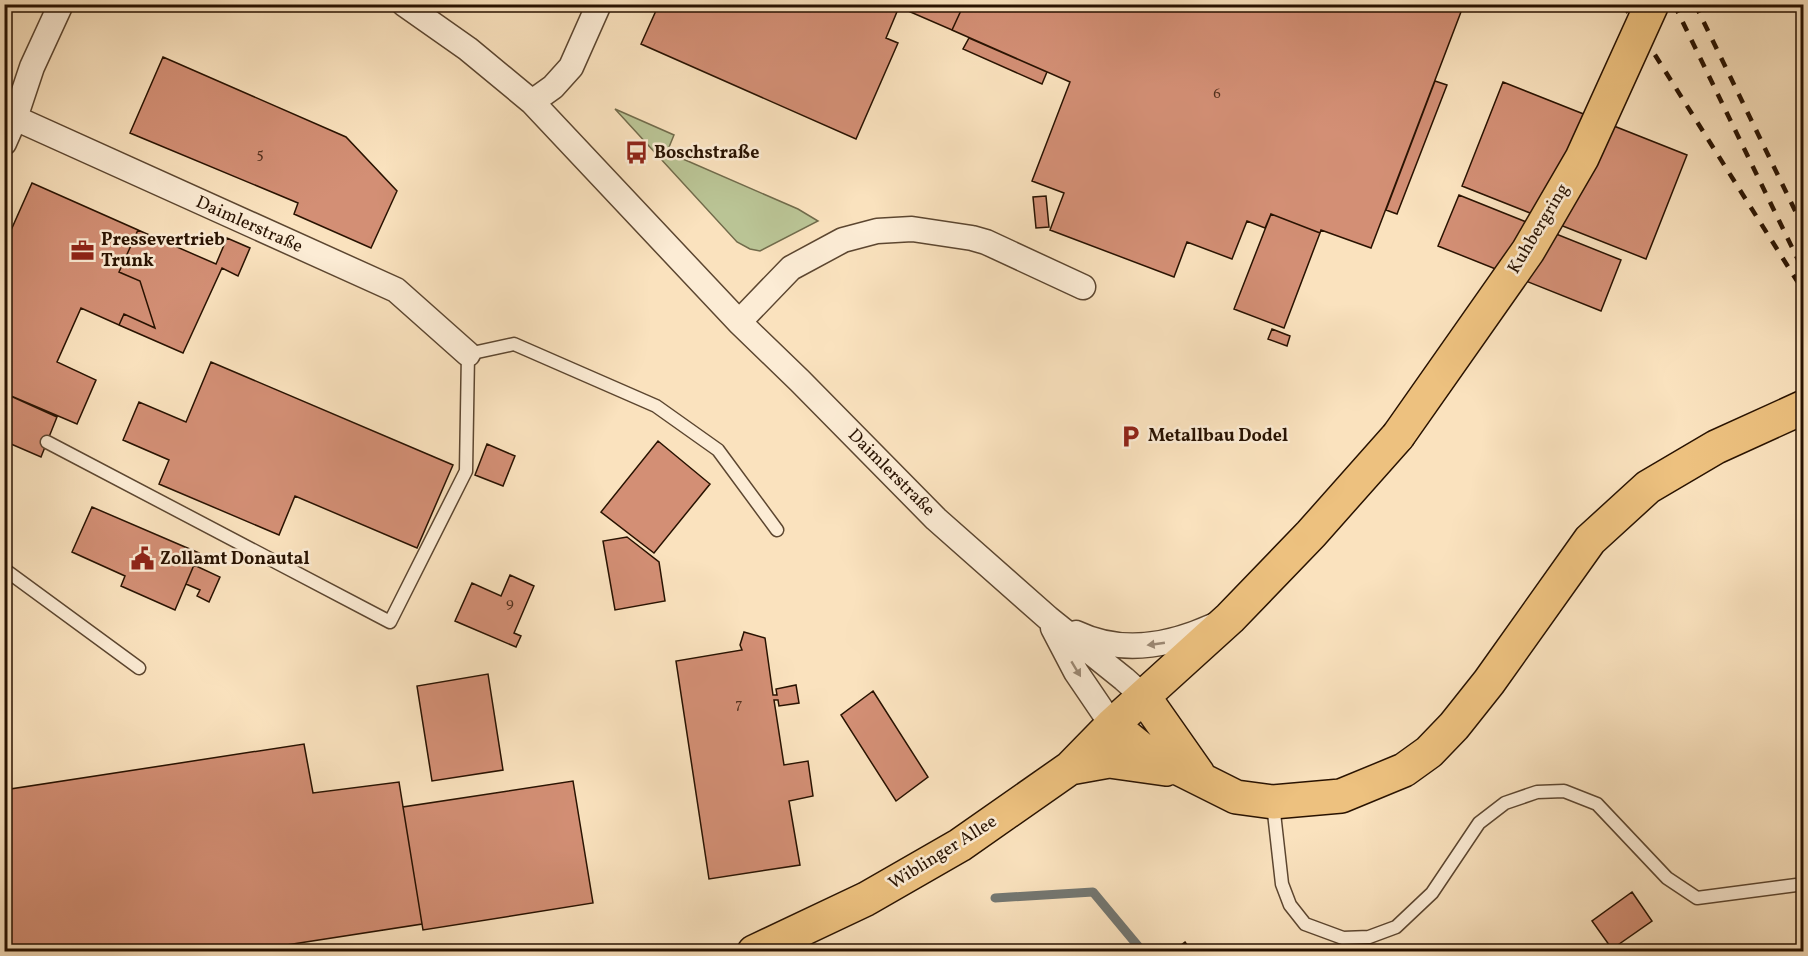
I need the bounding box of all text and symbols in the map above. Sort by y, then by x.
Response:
house number: 6 [1213,84,1221,105]
bus stop icon: Boschstraße [623,140,649,166]
place label: Boschstraße [654,141,759,166]
house number: 5 [256,144,264,165]
street label: Kuhbergring [1502,179,1576,279]
street label: Daimlerstraße [192,190,306,260]
place label: Pressevertrieb Trunk [101,228,225,274]
office icon: Pressevertrieb Trunk [70,237,96,263]
parking icon: Metallbau Dodel [1117,423,1143,449]
street label: Daimlerstraße [842,424,940,522]
place label: Metallbau Dodel [1148,424,1288,449]
public building icon: Zollamt Donautal [129,546,155,572]
place label: Zollamt Donautal [160,547,310,572]
house number: 9 [506,593,514,614]
one-way arrow [1146,639,1165,648]
one-way arrow [1070,661,1081,677]
house number: 7 [735,694,743,715]
street label: Wiblinger Allee [884,810,1002,896]

